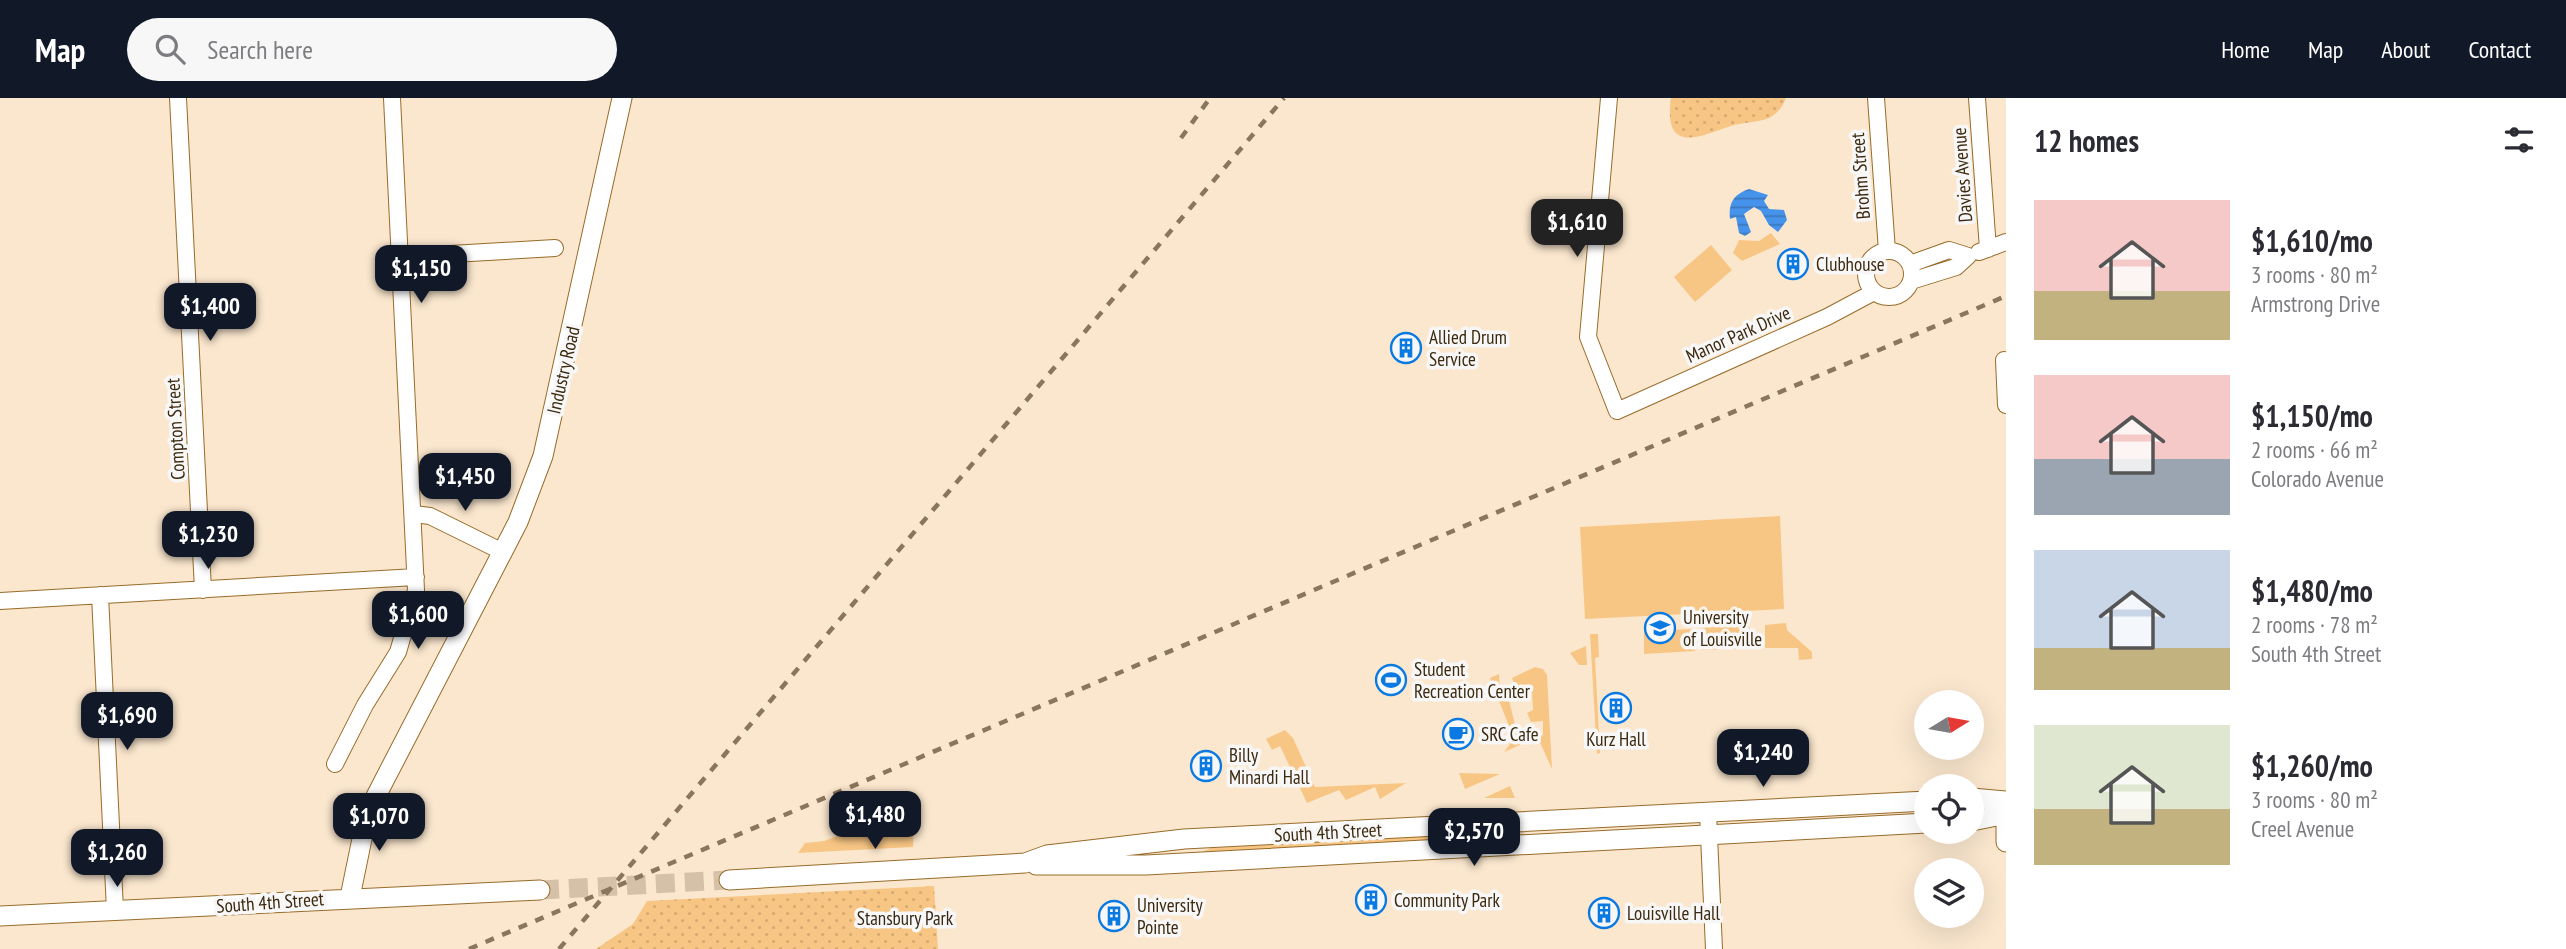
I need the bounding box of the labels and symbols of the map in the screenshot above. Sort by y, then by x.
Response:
street label: Davies Avenue [1947,127,1977,223]
street label: Brohm Street [1845,131,1875,220]
pin: $1,610 [1520,200,1634,259]
pin: $1,150 [364,246,478,305]
building icon: Clubhouse [1776,247,1810,281]
place label: Clubhouse [1816,252,1885,276]
pin: $1,400 [153,284,267,343]
street label: Manor Park Drive [1682,300,1794,368]
street label: Industry Road [541,324,585,416]
place label: Allied Drum Service [1429,325,1507,371]
building icon: Allied Drum Service [1389,331,1423,365]
street label: Compton Street [160,377,190,481]
pin: $1,450 [408,454,522,513]
pin: $1,230 [151,512,265,571]
pin: $1,600 [361,592,475,651]
place label: University of Louisville [1683,605,1762,651]
school or university icon: University of Louisville [1643,611,1677,645]
place label: Student Recreation Center [1414,657,1531,703]
sports icon: Student Recreation Center [1374,663,1408,697]
north arrow [1914,690,1984,760]
building icon: Kurz Hall [1599,691,1633,725]
pin: $1,690 [70,692,184,752]
cafe icon: SRC Cafe [1441,717,1475,751]
place label: SRC Cafe [1481,722,1539,746]
place label: Kurz Hall [1586,727,1646,751]
pin: $1,240 [1706,730,1820,789]
place label: Billy Minardi Hall [1229,743,1310,789]
building icon: Billy Minardi Hall [1189,749,1223,783]
pin: $1,480 [818,792,932,851]
pin: $1,070 [322,794,436,853]
pin: $2,570 [1417,808,1531,868]
street label: South 4th Street [1274,817,1383,847]
pin: $1,260 [60,830,174,889]
building icon: Community Park [1354,883,1388,917]
street label: South 4th Street [215,886,325,918]
place label: Community Park [1394,888,1500,912]
place label: University Pointe [1137,893,1203,939]
building icon: Louisville Hall [1587,896,1621,930]
building icon: University Pointe [1097,899,1131,933]
place label: Louisville Hall [1627,901,1720,925]
park label: Stansbury Park [857,906,954,930]

